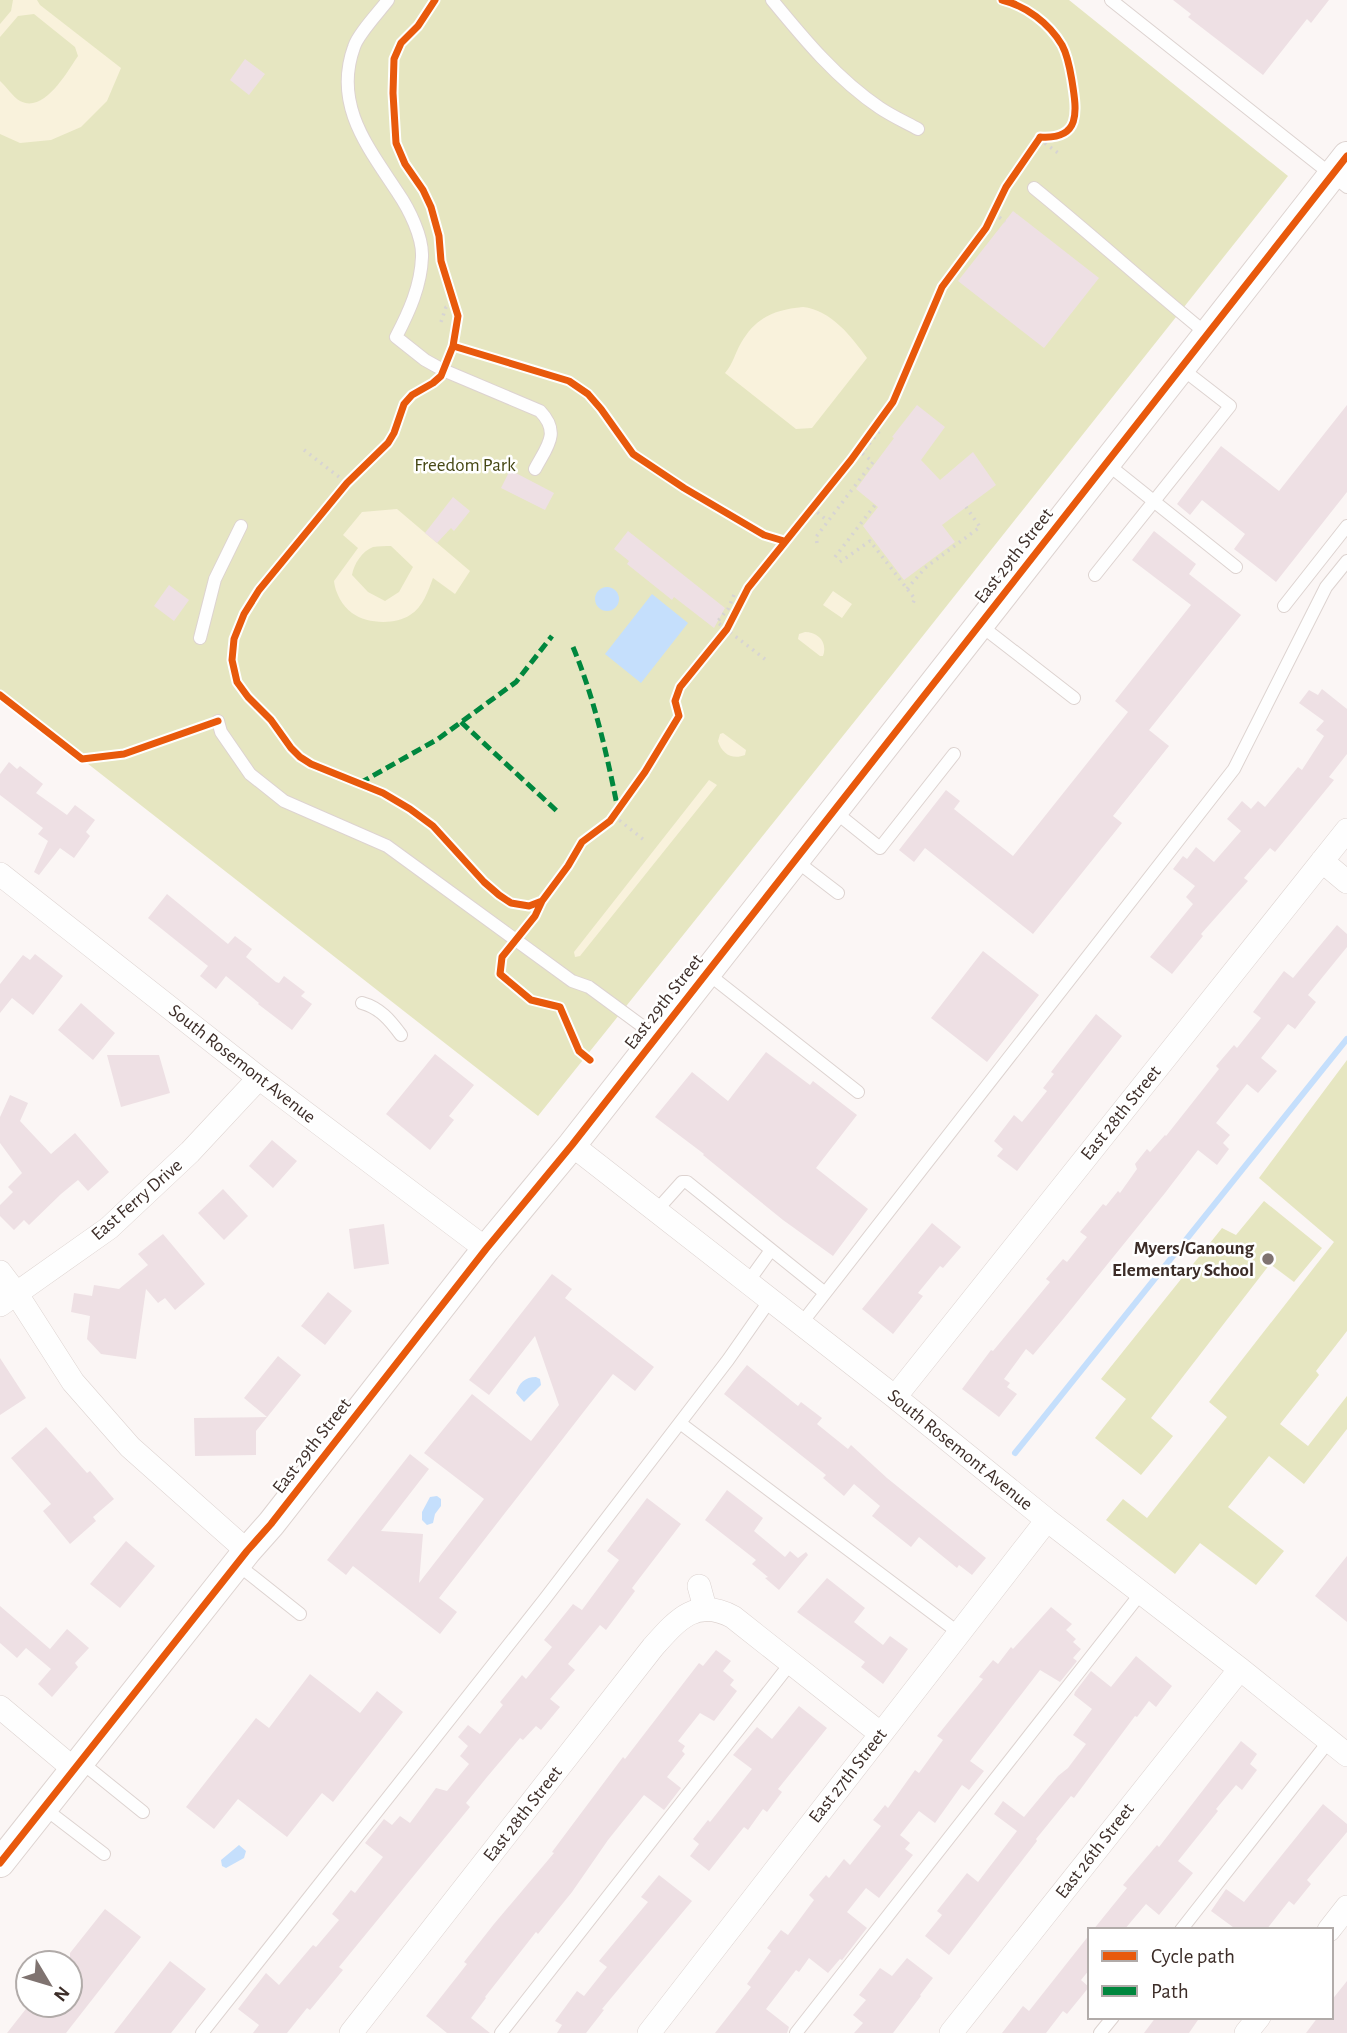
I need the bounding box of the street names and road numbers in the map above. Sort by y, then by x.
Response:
street label: East 29th Street [971,505,1057,607]
street label: East 29th Street [621,951,707,1053]
street label: South Rosemont Avenue [165,1001,319,1127]
street label: East 28th Street [1077,1062,1165,1164]
street label: East Ferry Drive [88,1156,186,1244]
street label: South Rosemont Avenue [884,1386,1036,1514]
street label: East 29th Street [269,1395,355,1497]
street label: East 27th Street [805,1725,891,1827]
street label: East 28th Street [480,1763,566,1865]
street label: East 26th Street [1052,1800,1138,1902]

